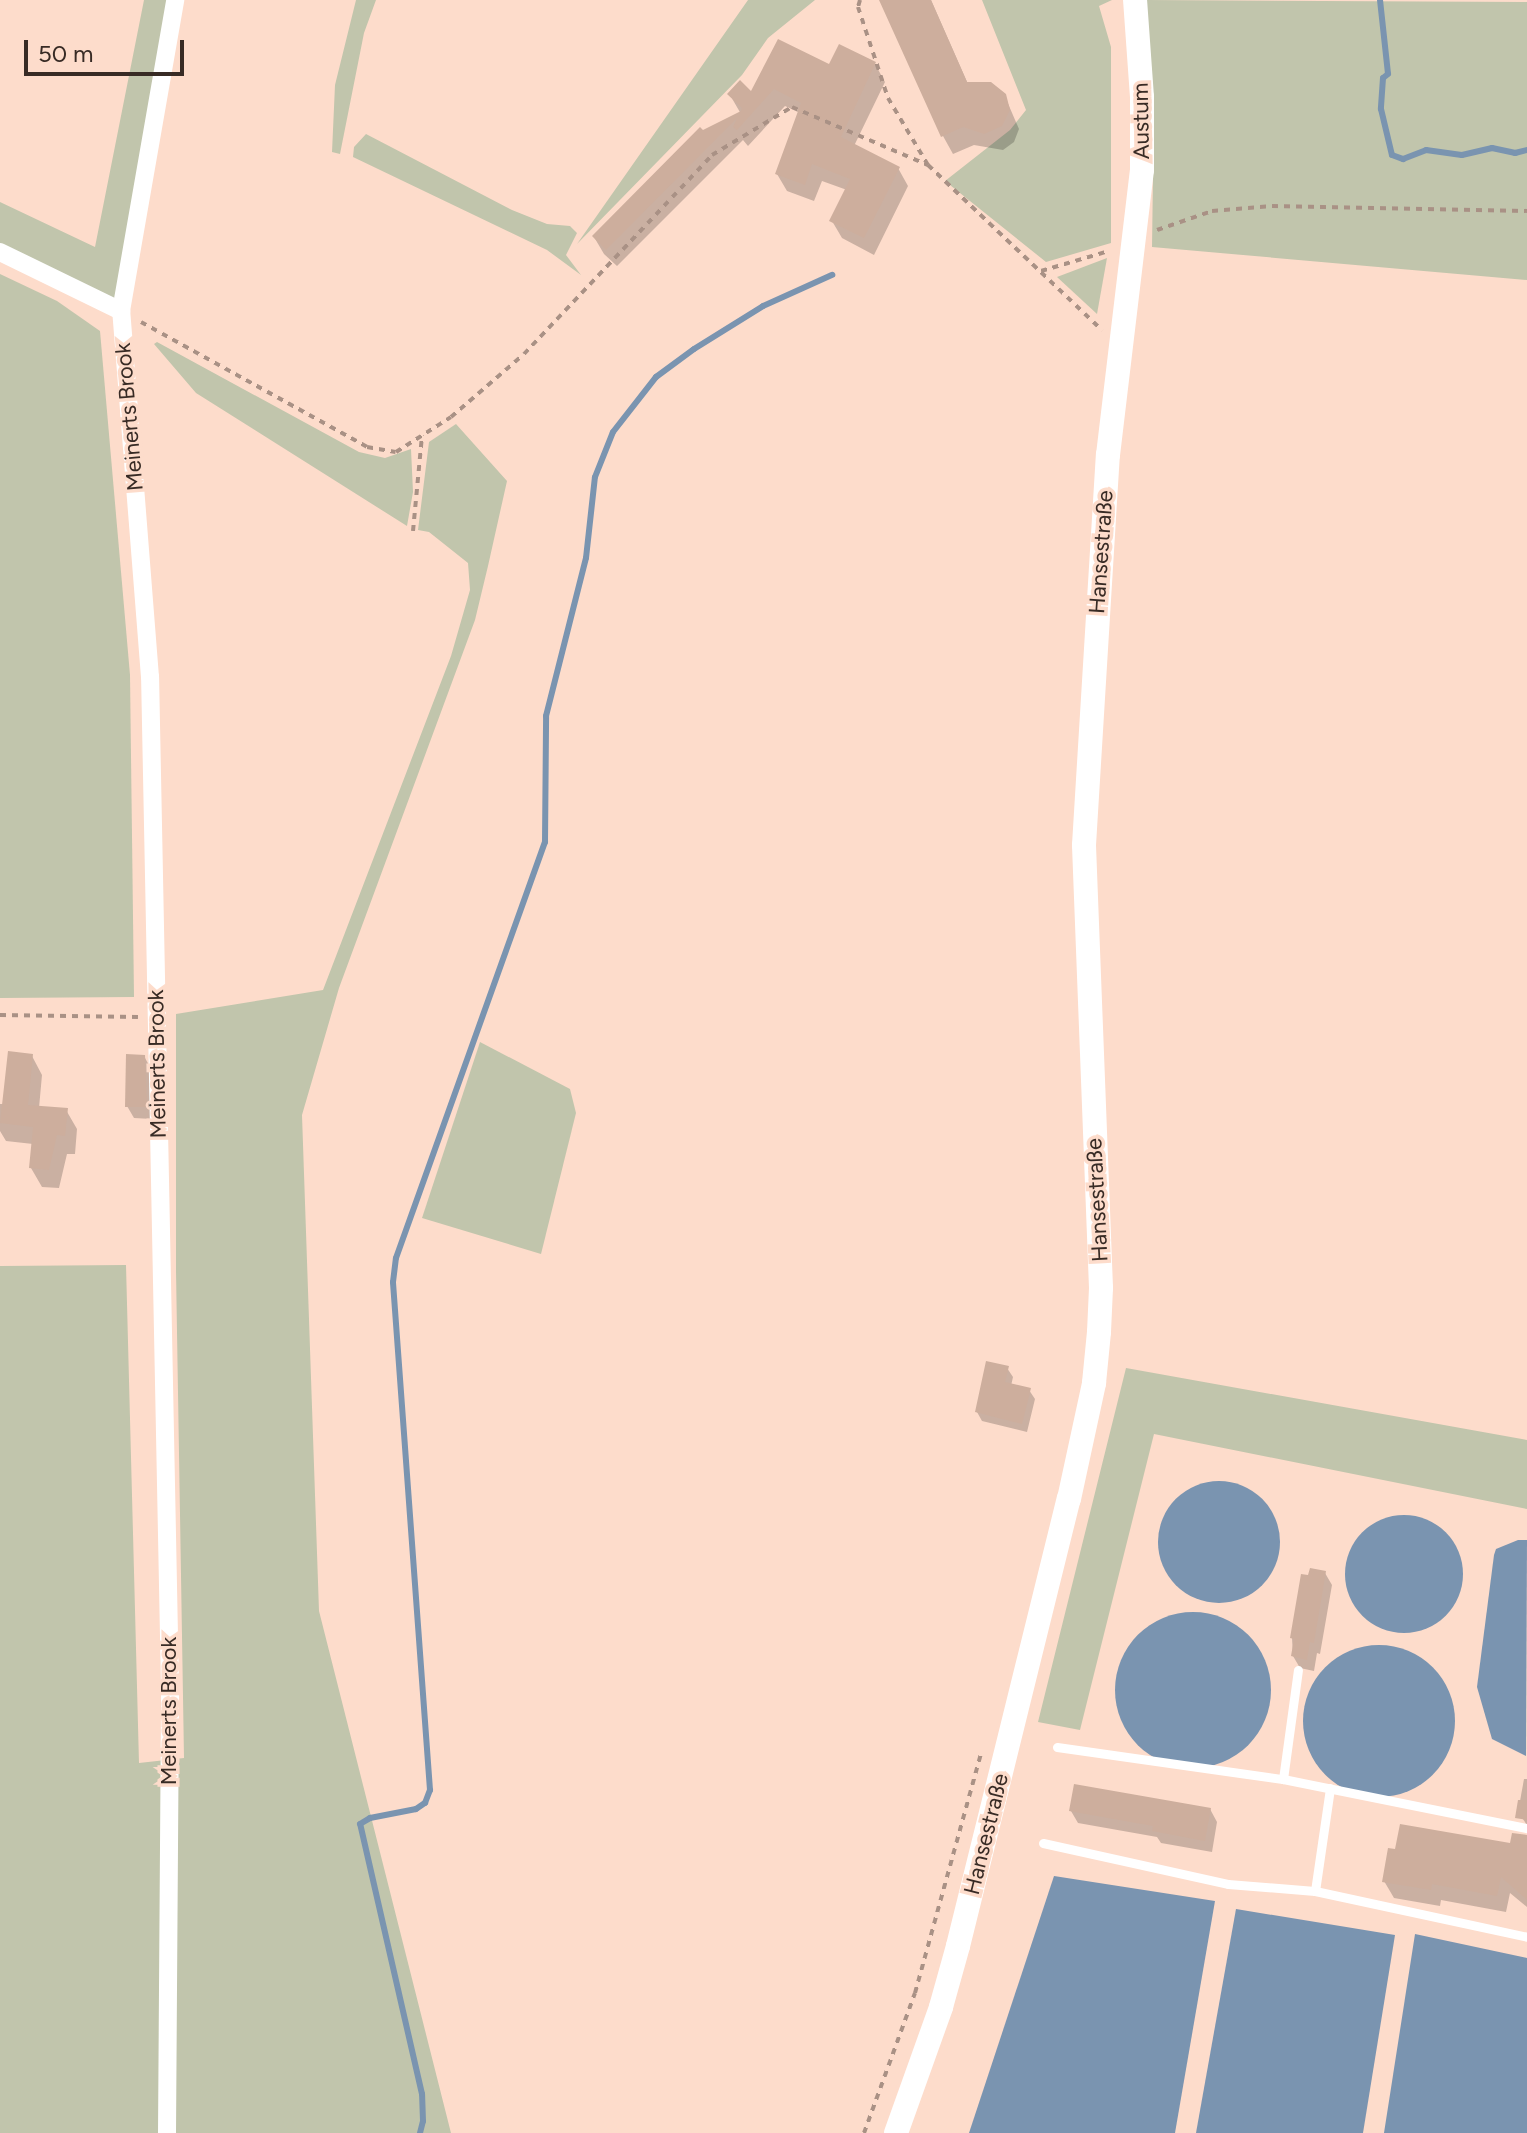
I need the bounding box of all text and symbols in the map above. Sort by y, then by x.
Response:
scale bar [28,24,188,74]
text: 50 m [38,39,94,68]
street label: Austum [1127,82,1155,160]
street label: Meinerts Brook [109,342,149,492]
street label: Hansestraße [1084,489,1118,615]
street label: Meinerts Brook [143,990,171,1138]
street label: Hansestraße [1081,1137,1113,1263]
street label: Meinerts Brook [156,1637,182,1785]
street label: Hansestraße [958,1771,1014,1897]

